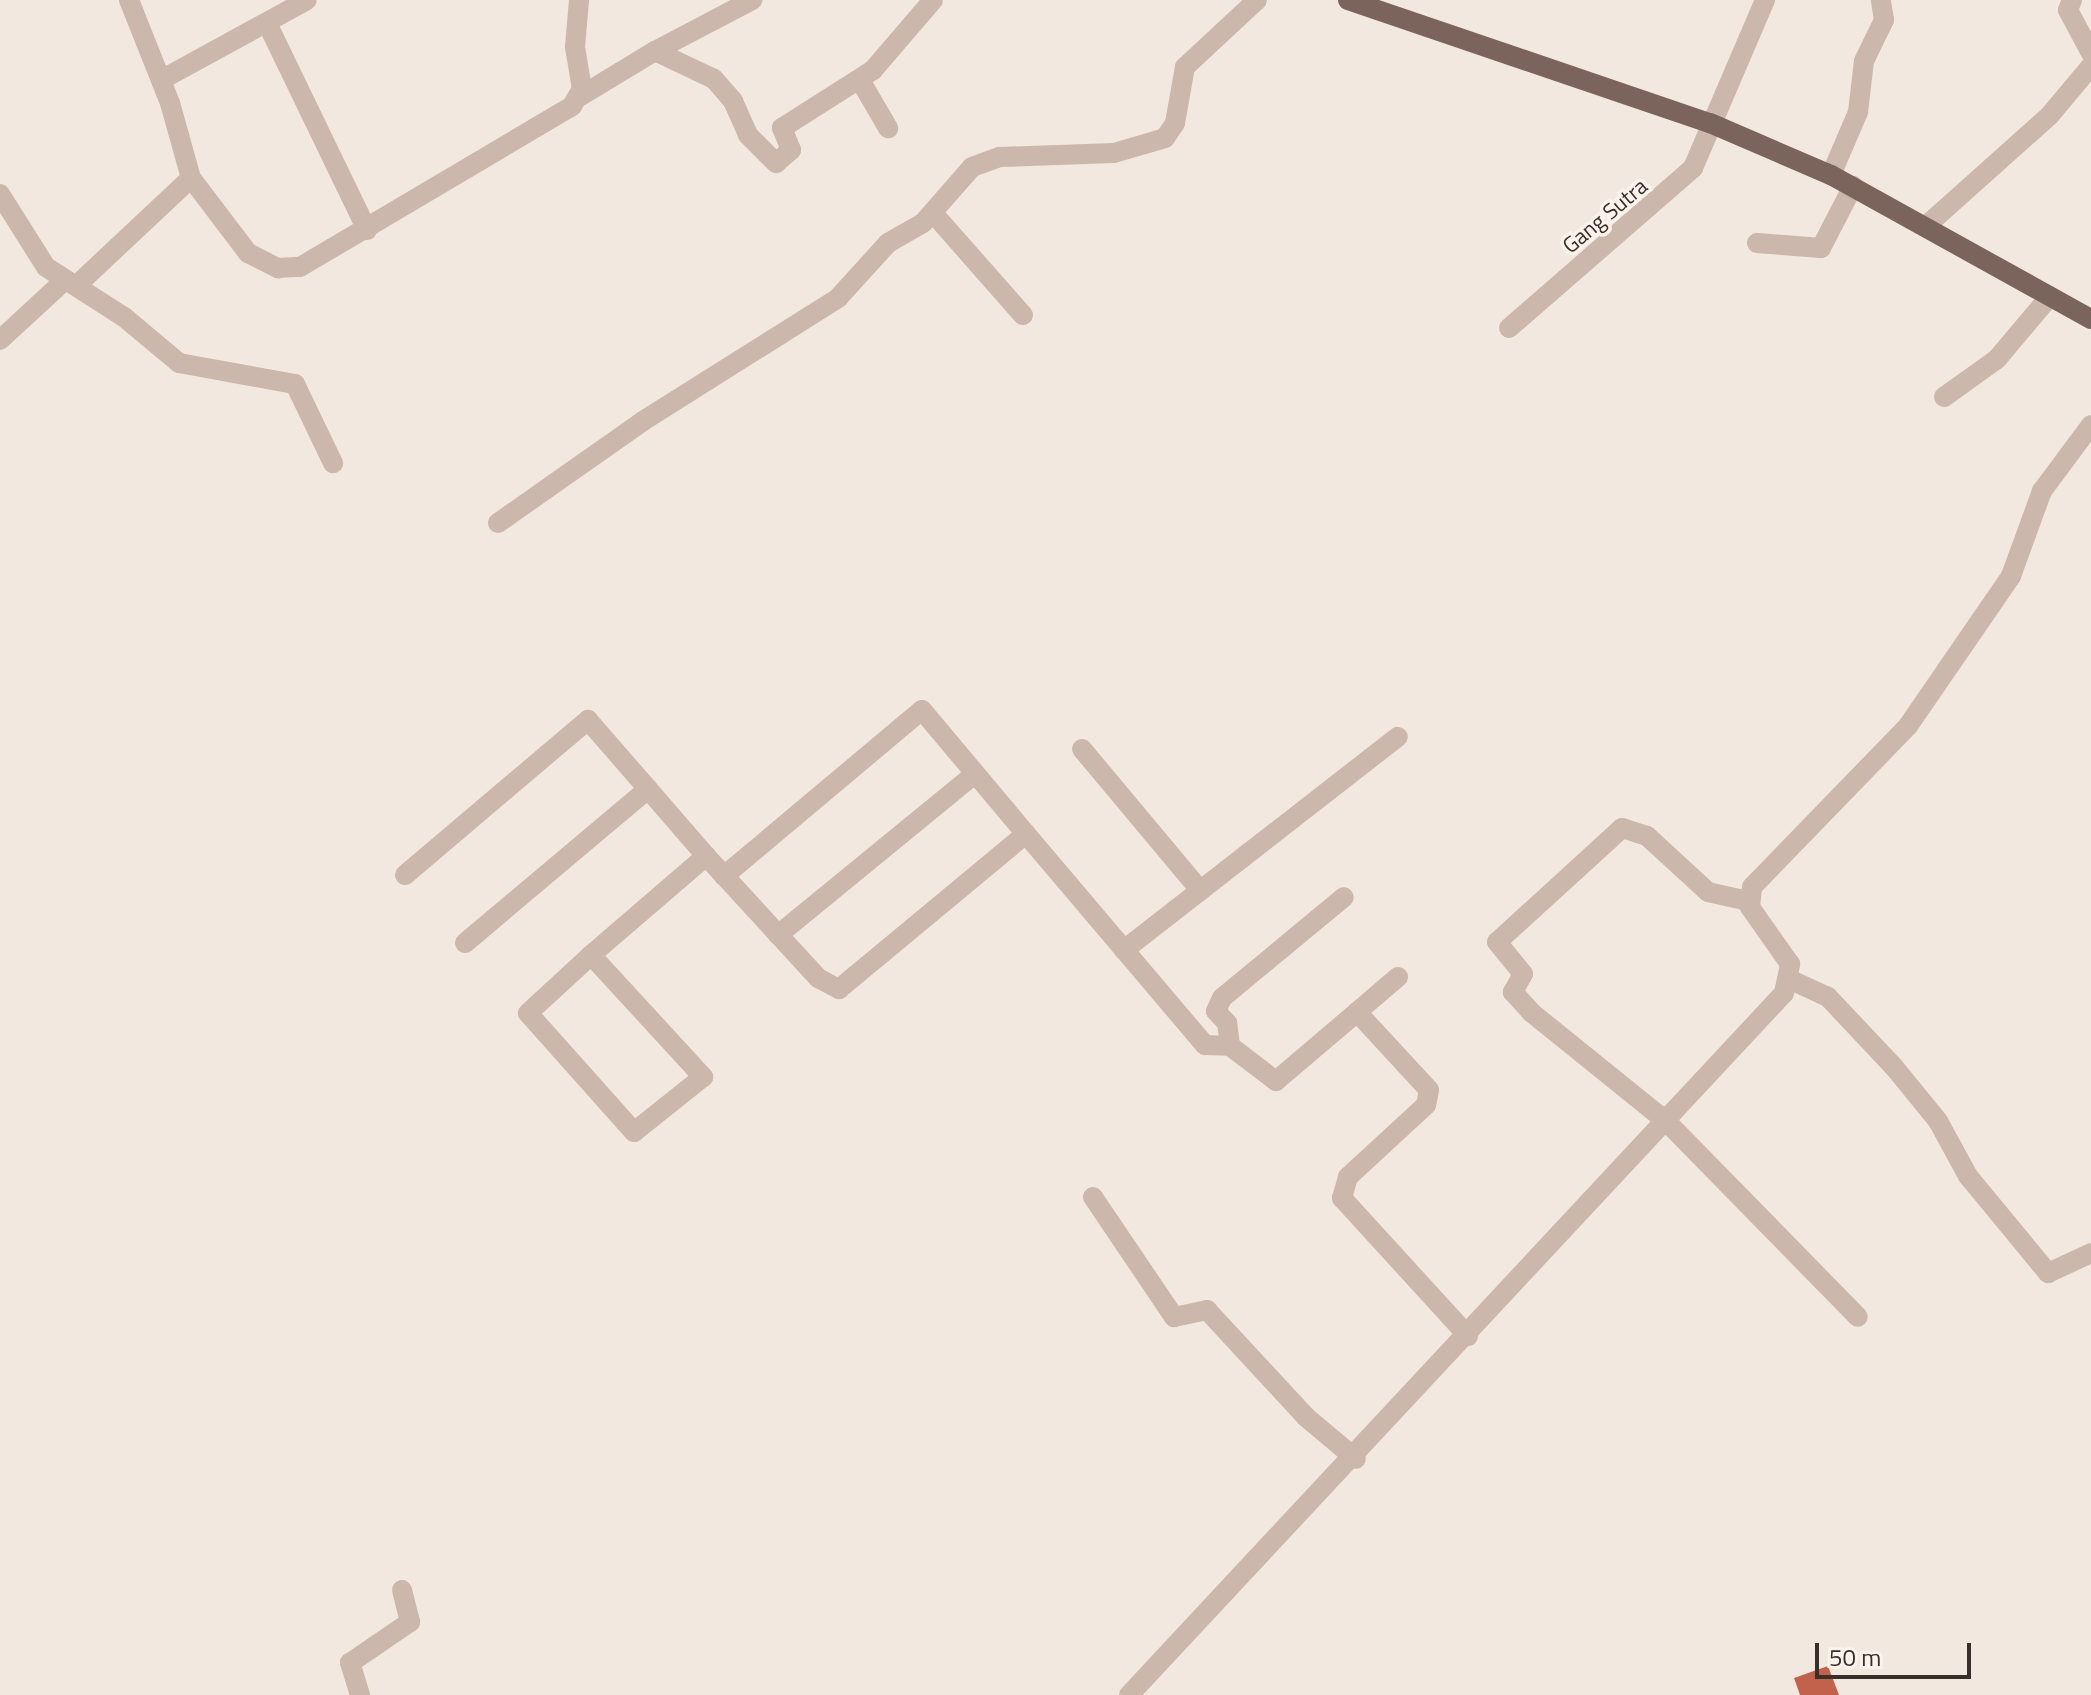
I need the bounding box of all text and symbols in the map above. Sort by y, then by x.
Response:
street label: Gang Sutra [1557,173,1653,259]
scale bar [1819,1627,1975,1677]
text: 50 m [1829,1639,1881,1675]

